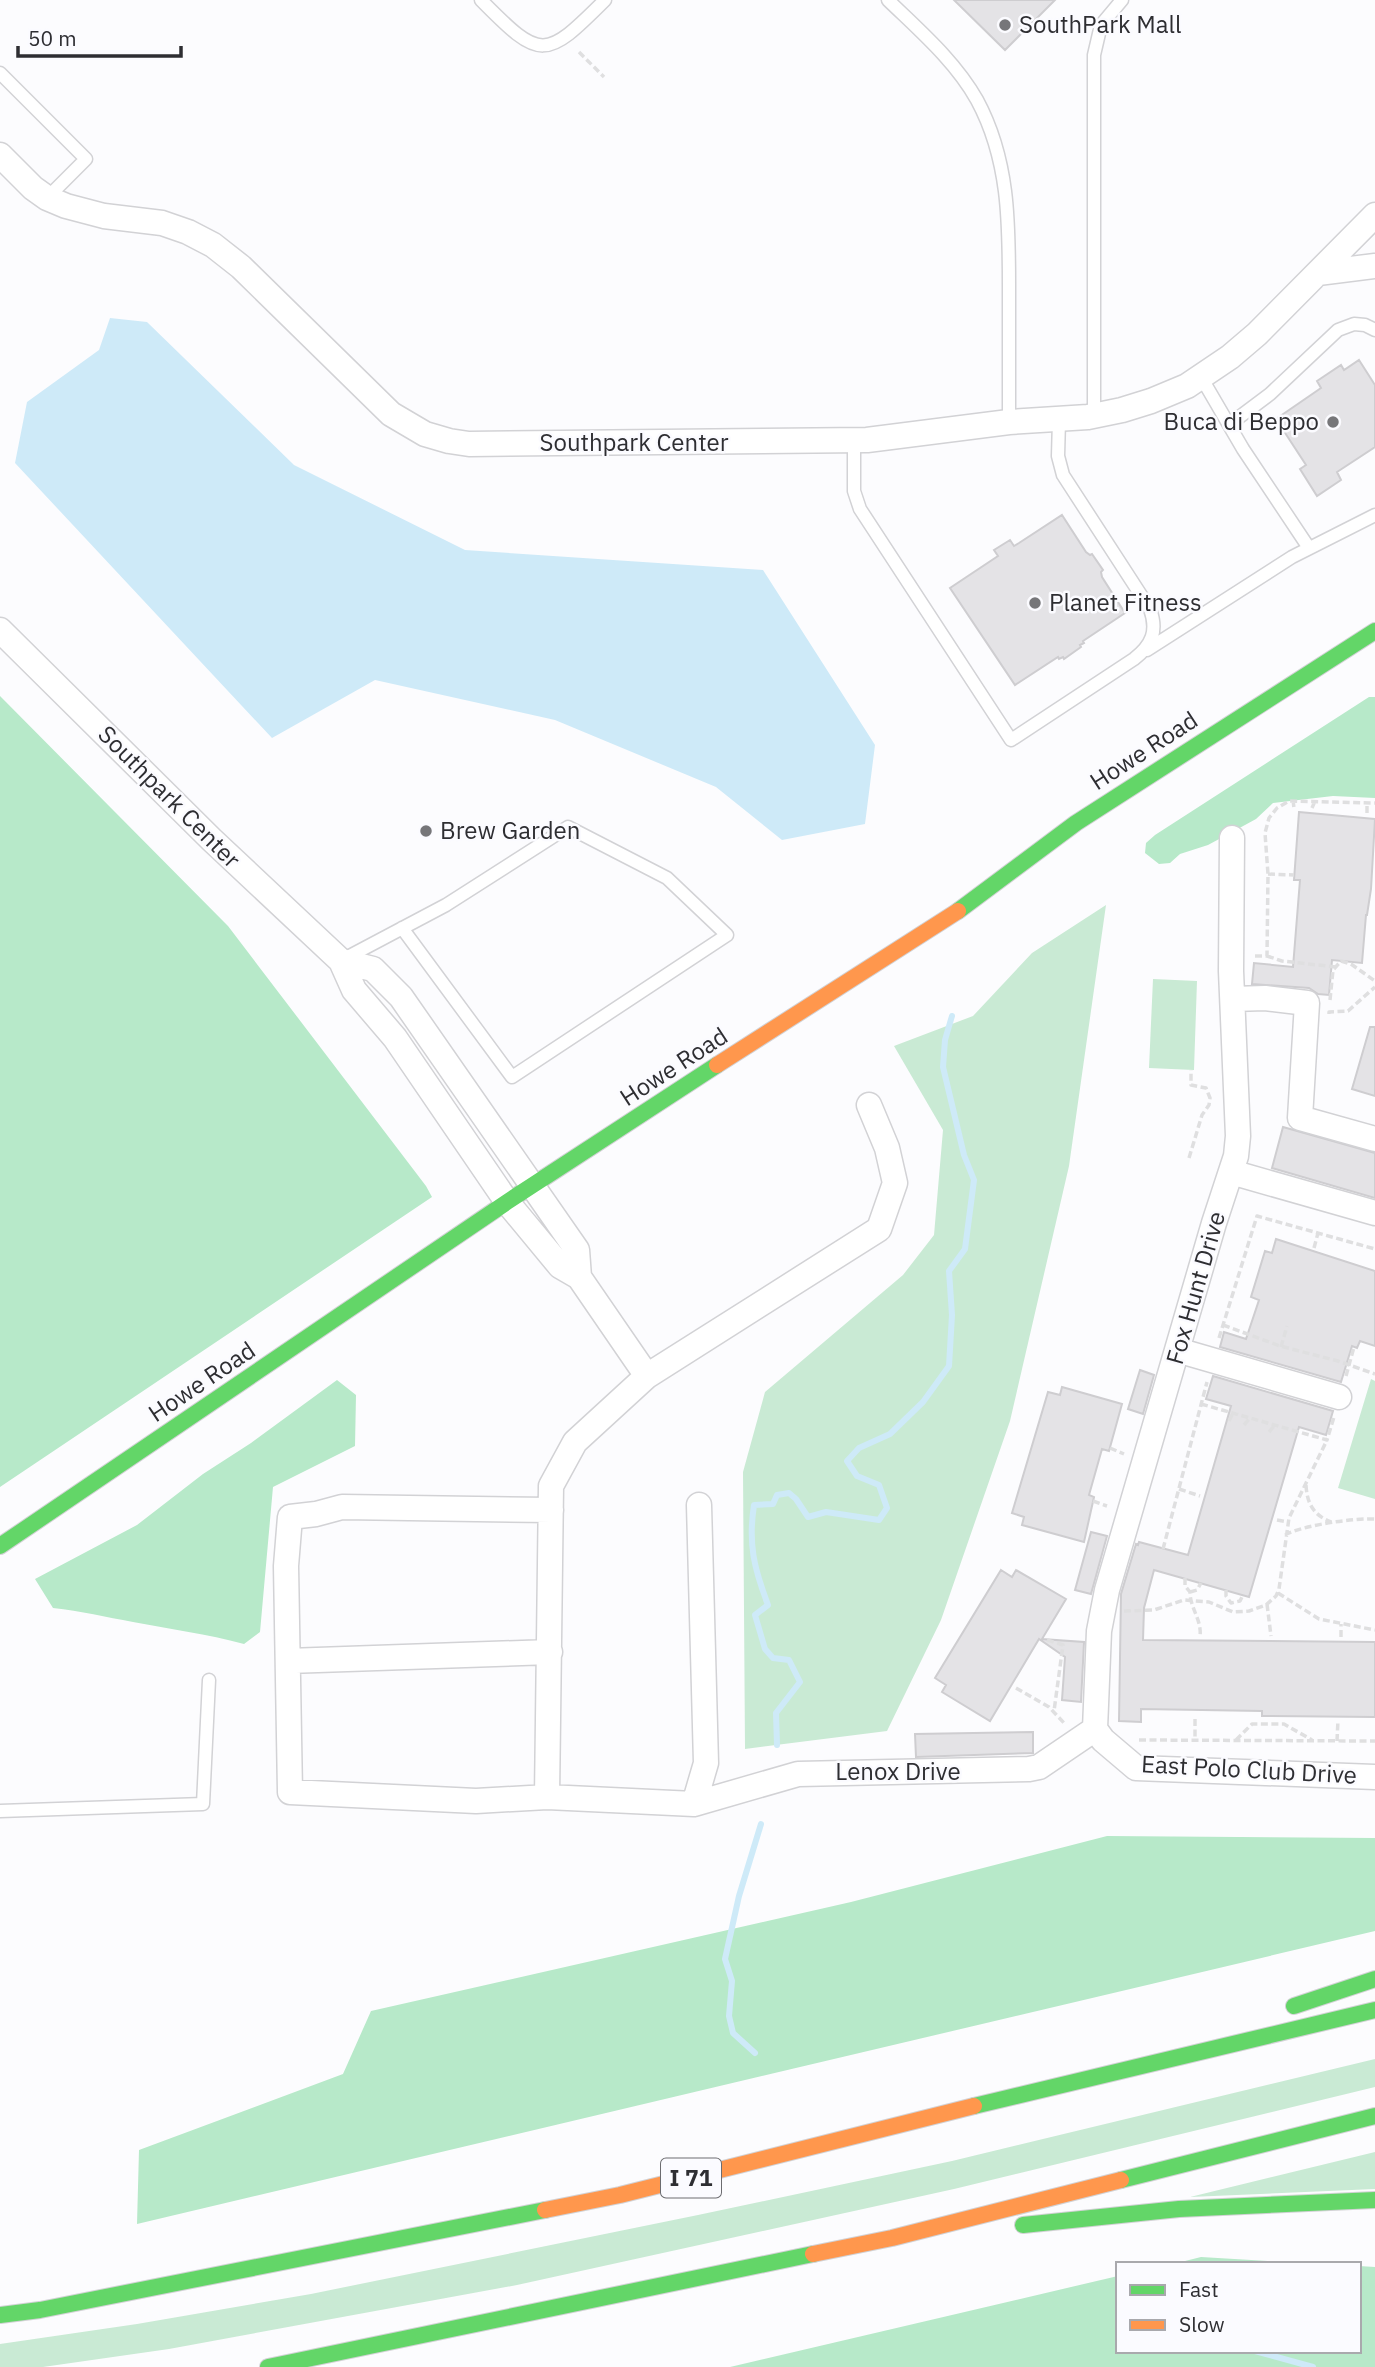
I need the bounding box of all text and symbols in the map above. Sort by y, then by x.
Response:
place label: SouthPark Mall [1019,8,1182,40]
scale bar [18,14,180,58]
marker: SouthPark Mall [997,17,1013,33]
text: 50 m [28,24,77,52]
place label: Buca di Beppo [1163,405,1319,437]
marker: Buca di Beppo [1325,414,1341,430]
street label: Southpark Center [540,426,729,458]
place label: Planet Fitness [1049,586,1202,618]
marker: Planet Fitness [1027,595,1043,611]
street label: Howe Road [1083,703,1204,797]
street label: Southpark Center [92,718,248,875]
place label: Brew Garden [440,814,580,846]
marker: Brew Garden [418,823,434,839]
street label: Howe Road [613,1019,734,1113]
street label: Fox Hunt Drive [1158,1207,1232,1368]
street label: Howe Road [142,1334,261,1429]
street label: East Polo Club Drive [1140,1747,1358,1791]
street label: Lenox Drive [835,1755,961,1787]
road number: I 71 [661,2158,721,2198]
legend [1116,2262,1361,2353]
text: Fast [1179,2275,1219,2303]
text: Slow [1179,2310,1225,2338]

